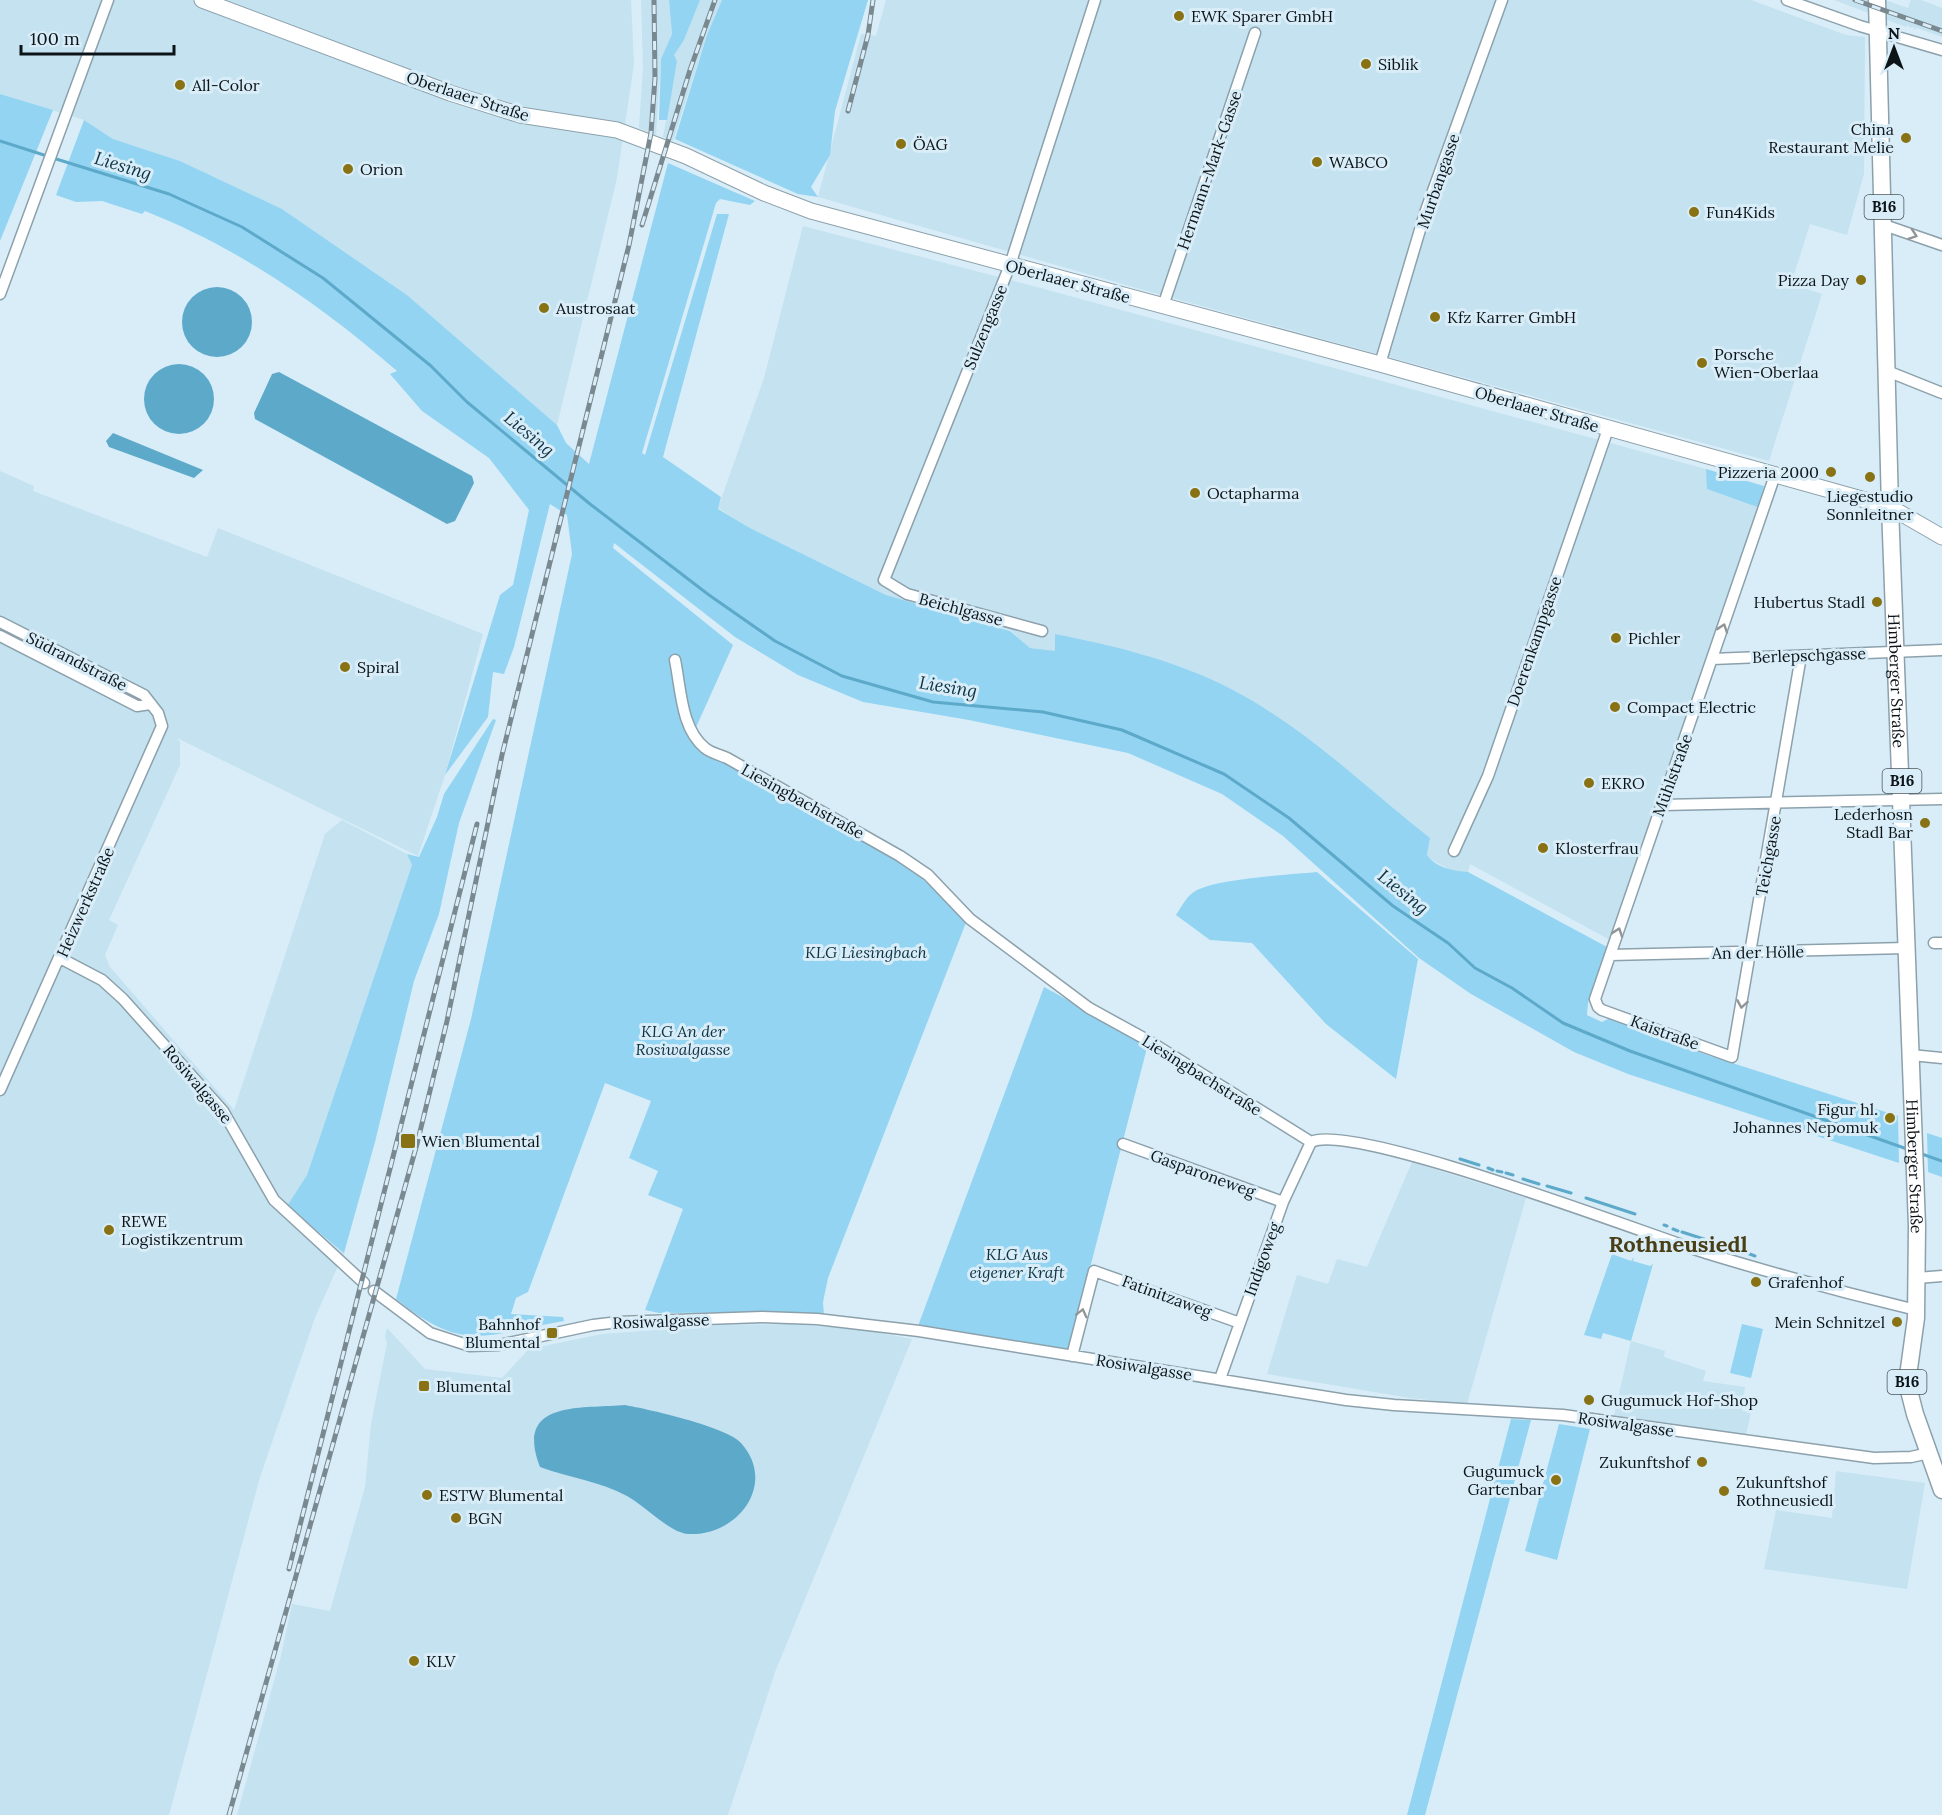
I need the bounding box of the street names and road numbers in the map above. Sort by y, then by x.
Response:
street label: Oberlaaer Straße [404,67,532,125]
street label: Hermann-Mark-Gasse [1172,87,1246,252]
street label: Murbangasse [1412,131,1464,231]
road number: B16 [1864,195,1904,219]
street label: Oberlaaer Straße [1004,255,1133,307]
street label: Sulzengasse [959,281,1011,372]
street label: Oberlaaer Straße [1473,382,1602,436]
street label: Doerenkampgasse [1502,573,1566,709]
street label: Beichlgasse [917,588,1006,630]
street label: Himberger Straße [1884,613,1909,749]
street label: Südrandstraße [23,627,131,695]
street label: Berlepschgasse [1752,643,1867,667]
street label: Mühlstraße [1648,731,1696,819]
street label: Liesingbachstraße [738,759,868,843]
road number: B16 [1882,769,1922,793]
street label: Teichgasse [1751,814,1785,898]
street label: Heizwerkstraße [52,844,118,960]
street label: An der Hölle [1711,941,1805,963]
street label: Kaistraße [1628,1010,1703,1054]
street label: Liesingbachstraße [1139,1030,1266,1120]
street label: Rosiwalgasse [159,1040,237,1128]
street label: Himberger Straße [1902,1099,1927,1234]
street label: Gasparoneweg [1148,1145,1259,1202]
street label: Indigoweg [1239,1218,1285,1299]
street label: Fatinitzaweg [1119,1271,1216,1322]
street label: Rosiwalgasse [612,1309,710,1333]
street label: Rosiwalgasse [1095,1350,1194,1385]
road number: B16 [1888,1370,1926,1394]
street label: Rosiwalgasse [1577,1407,1676,1441]

